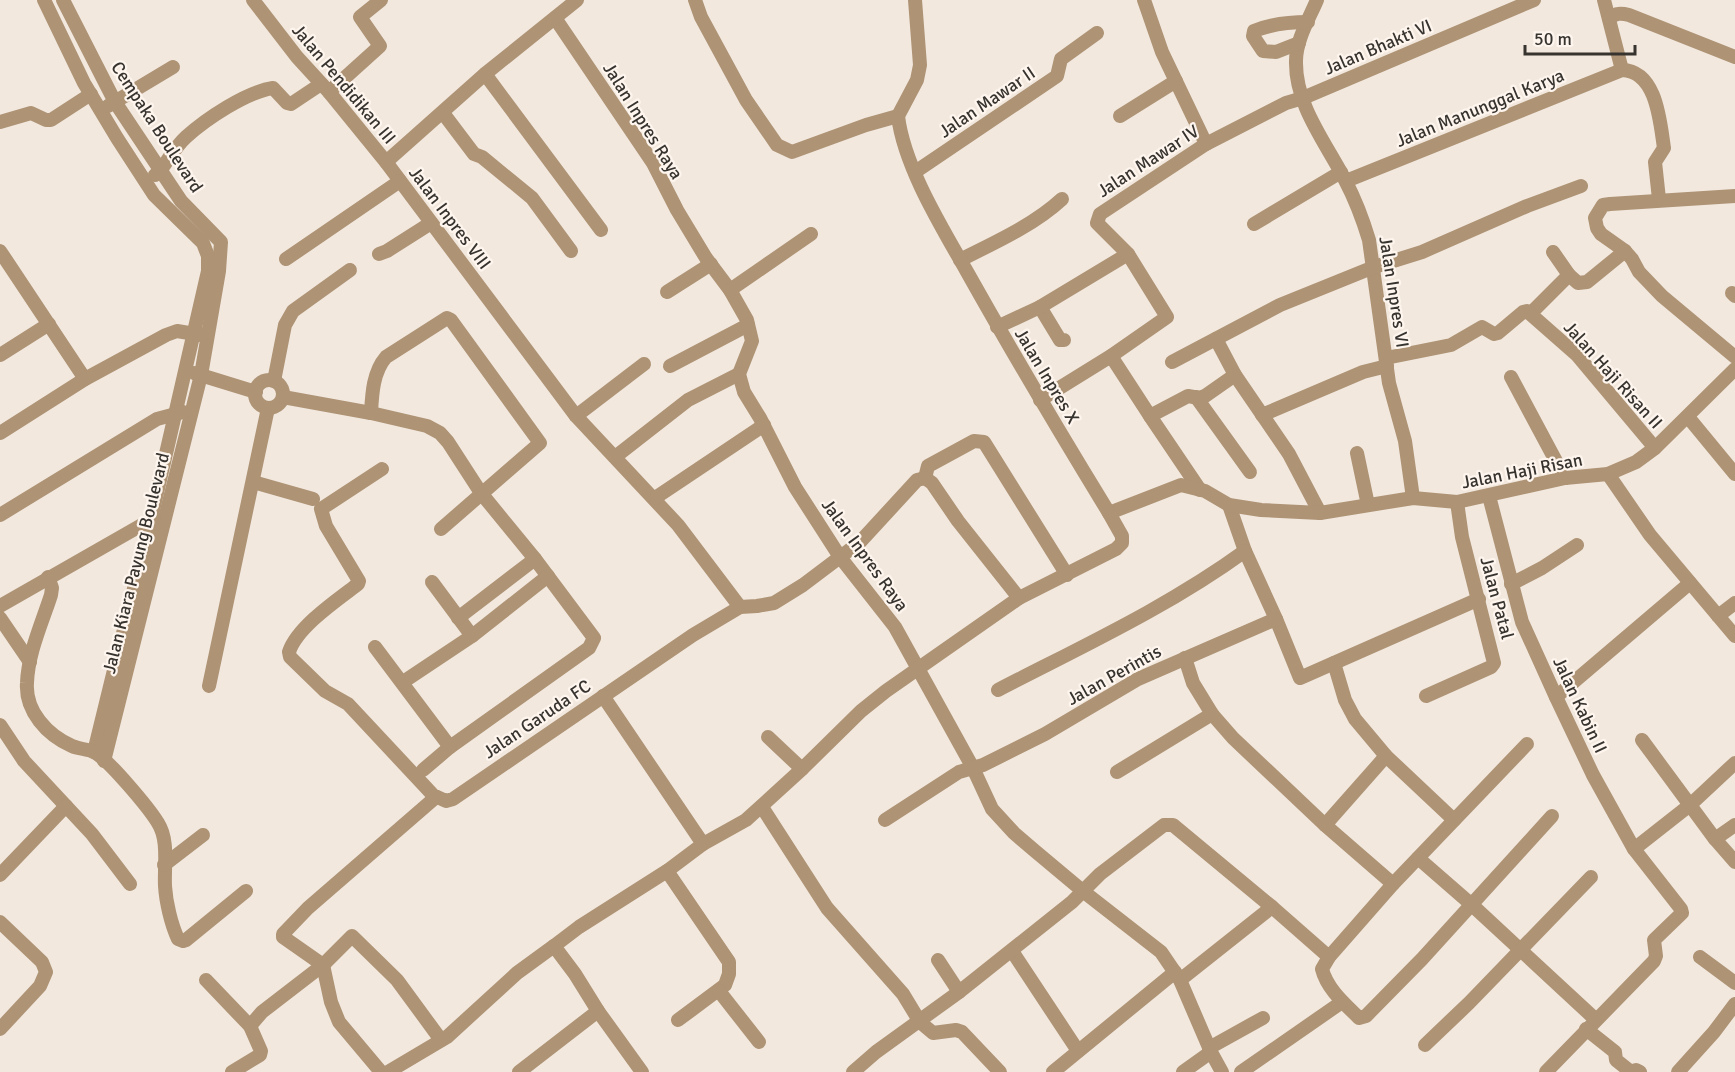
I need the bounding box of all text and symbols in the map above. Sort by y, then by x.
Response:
street label: Jalan Bhakti VI [1321,14,1435,80]
scale bar [1525,18,1634,56]
street label: Jalan Pendidikan III [287,19,401,149]
text: 50 m [1534,28,1572,50]
street label: Cempaka Boulevard [106,57,208,197]
street label: Jalan Inpres Raya [598,59,688,183]
street label: Jalan Mawar II [935,62,1039,142]
street label: Jalan Manunggal Karya [1393,64,1567,152]
street label: Jalan Mawar IV [1093,120,1203,202]
street label: Jalan Inpres VIII [404,162,496,274]
street label: Jalan Inpres VI [1374,235,1414,349]
street label: Jalan Haji Risan II [1559,317,1667,433]
street label: Jalan Inpres X [1010,324,1084,428]
street label: Jalan Haji Risan [1460,449,1584,493]
street label: Jalan Kiara Payung Boulevard [98,450,174,676]
street label: Jalan Inpres Raya [817,494,913,616]
street label: Jalan Patal [1475,554,1519,642]
street label: Jalan Perintis [1063,640,1165,710]
street label: Jalan Kabin II [1548,653,1612,757]
street label: Jalan Garuda FC [479,675,595,763]

